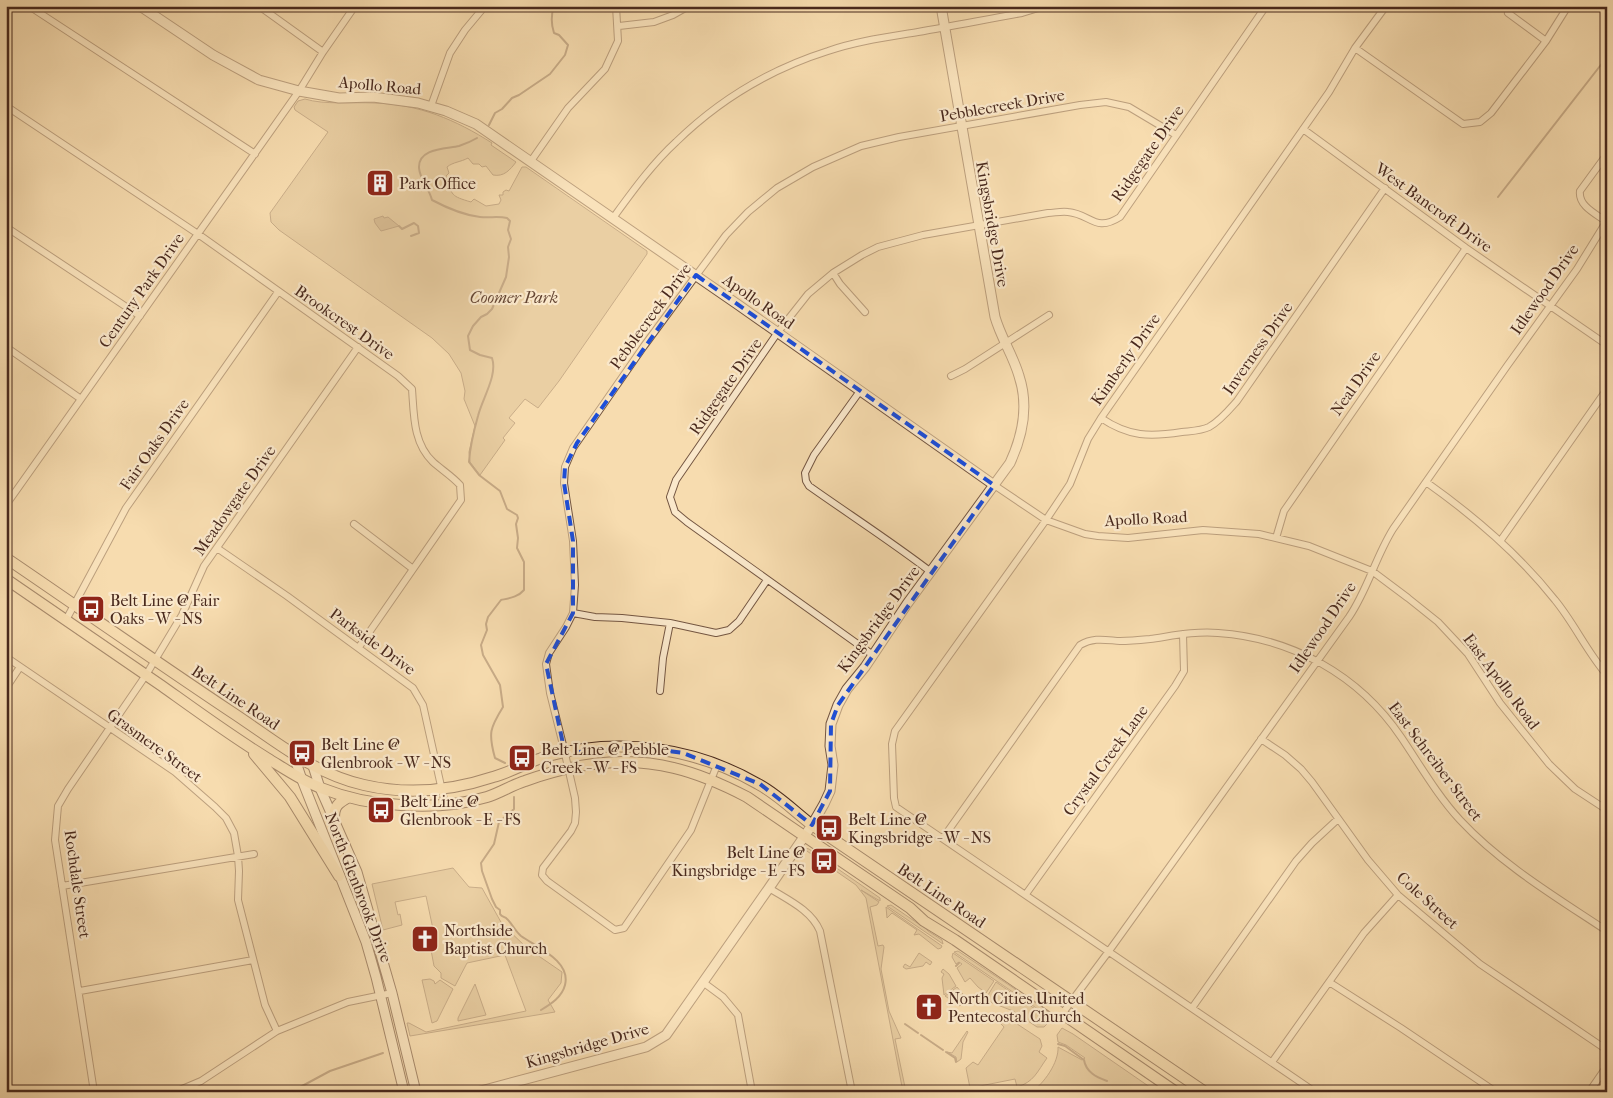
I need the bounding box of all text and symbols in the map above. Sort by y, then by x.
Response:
street label: Apollo Road [337,72,422,99]
street label: Pebblecreek Drive [938,85,1066,126]
street label: Ridgegate Drive [1107,101,1188,205]
street label: West Bancroft Drive [1371,158,1496,256]
street label: Kingsbridge Drive [972,160,1013,289]
building icon: Park Office [365,168,395,198]
place label: Park Office [399,174,476,193]
street label: Century Park Drive [95,229,188,351]
street label: Idlewood Drive [1506,240,1583,338]
street label: Pebblecreek Drive [606,260,695,373]
street label: Apollo Road [718,269,798,333]
street label: Brookcrest Drive [291,281,398,364]
park label: Coomer Park [470,288,558,307]
street label: Inverness Drive [1218,298,1297,398]
street label: Kimberly Drive [1087,310,1164,409]
street label: Ridgegate Drive [685,334,766,438]
street label: Neal Drive [1326,347,1384,419]
street label: Fair Oaks Drive [116,395,193,494]
street label: Meadowgate Drive [189,442,280,559]
street label: Apollo Road [1103,507,1188,530]
street label: Kingsbridge Drive [833,562,924,676]
street label: Idlewood Drive [1285,578,1360,676]
place label: Belt Line @ Fair Oaks - W - NS [110,591,220,628]
bus stop icon: Belt Line @ Fair Oaks - W - NS [76,594,106,624]
street label: Parkside Drive [326,604,419,679]
street label: East Apollo Road [1459,630,1544,733]
street label: Belt Line Road [188,661,284,734]
street label: East Schreiber Street [1385,698,1487,825]
street label: Crystal Creek Lane [1059,701,1152,819]
street label: Grasmere Street [103,705,206,786]
place label: Belt Line @ Glenbrook - W - NS [321,735,451,772]
bus stop icon: Belt Line @ Glenbrook - W - NS [287,738,317,768]
place label: Belt Line @ Pebble Creek - W - FS [541,740,669,777]
bus stop icon: Belt Line @ Pebble Creek - W - FS [507,743,537,773]
place label: Belt Line @ Glenbrook - E - FS [400,792,521,829]
bus stop icon: Belt Line @ Glenbrook - E - FS [366,795,396,825]
street label: North Glenbrook Drive [321,809,396,965]
place label: Belt Line @ Kingsbridge - W - NS [848,810,991,847]
bus stop icon: Belt Line @ Kingsbridge - W - NS [814,813,844,843]
street label: Rochdale Street [60,829,95,940]
place label: Belt Line @ Kingsbridge - E - FS [671,843,805,880]
bus stop icon: Belt Line @ Kingsbridge - E - FS [809,846,839,876]
street label: Belt Line Road [894,859,990,932]
street label: Cole Street [1393,868,1463,933]
place label: Northside Baptist Church [444,921,547,958]
church icon: Northside Baptist Church [410,924,440,954]
place label: North Cities United Pentecostal Church [948,989,1085,1026]
church icon: North Cities United Pentecostal Church [914,992,944,1022]
street label: Kingsbridge Drive [523,1019,651,1072]

